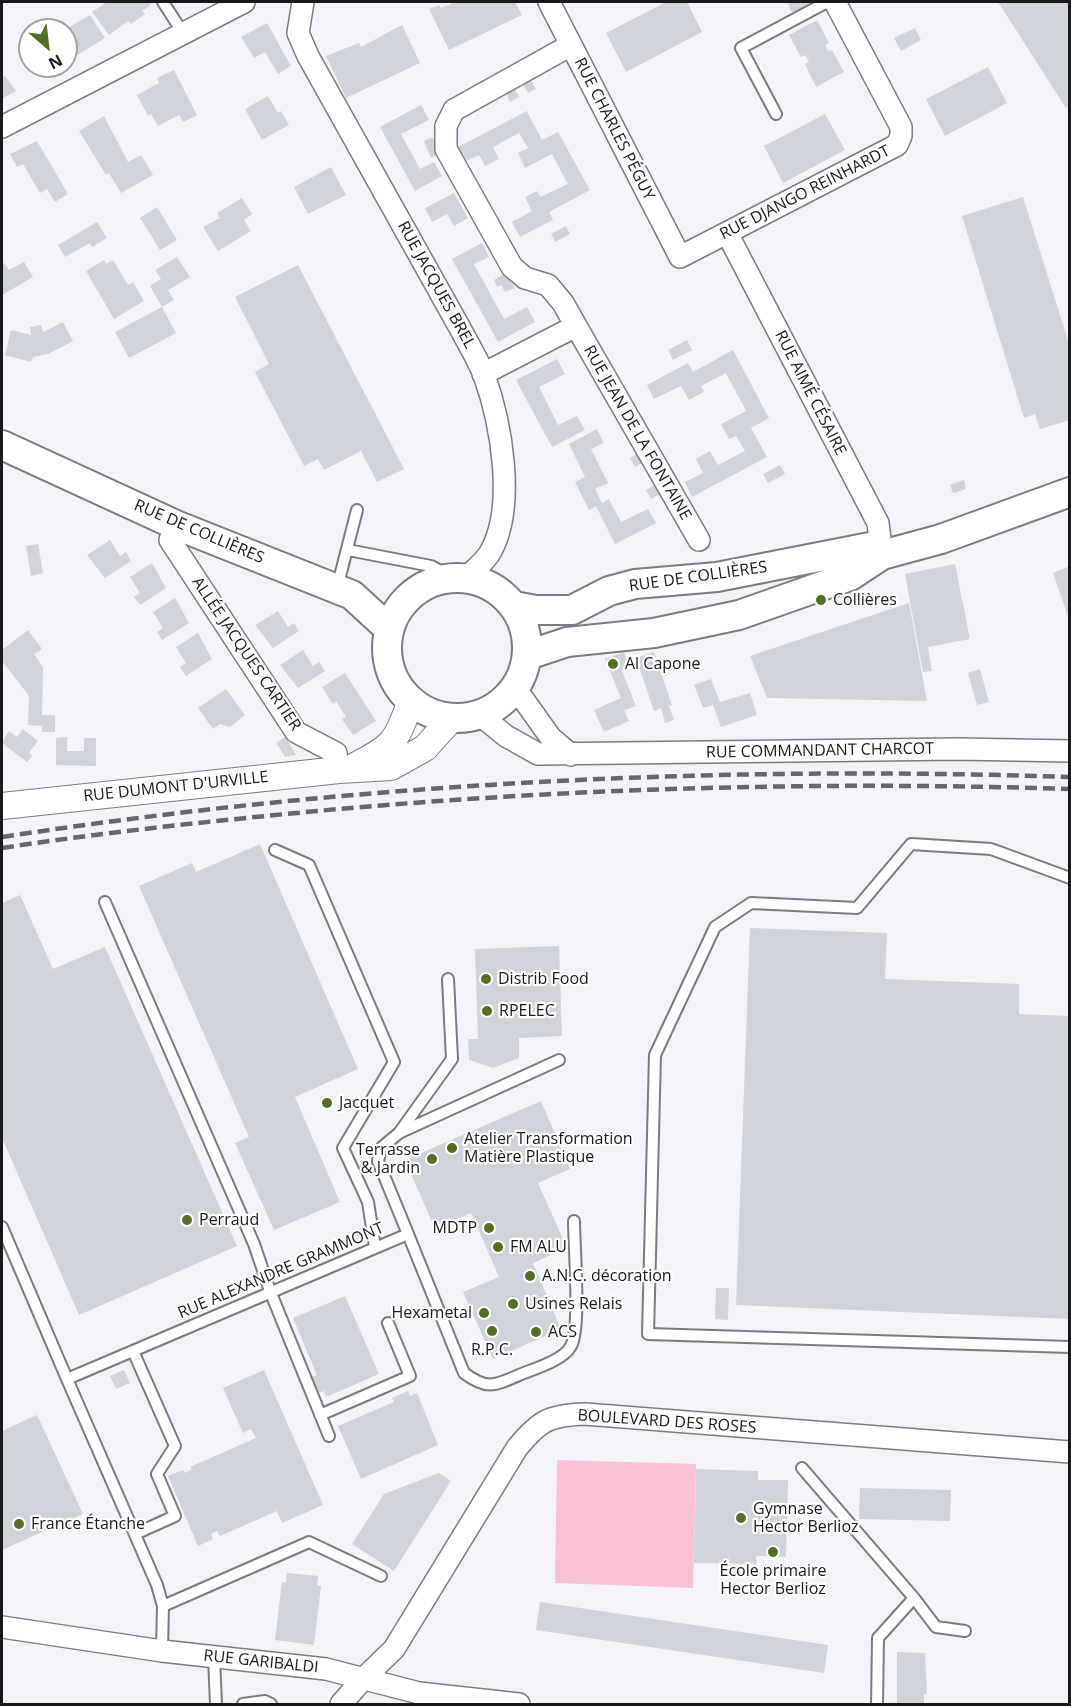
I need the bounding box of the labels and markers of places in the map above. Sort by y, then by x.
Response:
place label: Collières [833,590,897,610]
marker: Collières [814,593,828,607]
place label: Al Capone [625,654,700,674]
marker: Al Capone [606,657,620,671]
place label: Distrib Food [498,969,589,989]
marker: Distrib Food [479,972,493,986]
place label: RPELEC [499,1001,555,1021]
marker: RPELEC [480,1004,494,1018]
place label: Jacquet [339,1093,394,1113]
marker: Jacquet [320,1096,334,1110]
place label: Atelier Transformation Matière Plastique [464,1129,633,1167]
place label: Terrasse & Jardin [356,1140,420,1178]
marker: Atelier Transformation Matière Plastique [445,1141,459,1155]
marker: Terrasse & Jardin [425,1152,439,1166]
place label: Perraud [199,1210,259,1230]
marker: Perraud [180,1213,194,1227]
place label: MDTP [433,1218,477,1238]
marker: MDTP [482,1221,496,1235]
place label: FM ALU [510,1237,567,1257]
marker: FM ALU [491,1240,505,1254]
place label: A.N.C. décoration [542,1266,672,1286]
marker: A.N.C. décoration [523,1269,537,1283]
place label: Usines Relais [525,1294,622,1314]
marker: Usines Relais [506,1297,520,1311]
place label: Hexametal [392,1303,472,1323]
marker: Hexametal [477,1306,491,1320]
place label: ACS [548,1322,577,1342]
marker: R.P.C. [485,1324,499,1338]
marker: ACS [529,1325,543,1339]
place label: R.P.C. [471,1340,513,1360]
place label: Gymnase Hector Berlioz [753,1499,859,1537]
marker: Gymnase Hector Berlioz [734,1511,748,1525]
place label: France Étanche [31,1514,145,1534]
marker: France Étanche [12,1517,26,1531]
marker: École primaire Hector Berlioz [766,1545,780,1559]
place label: École primaire Hector Berlioz [720,1561,826,1599]

